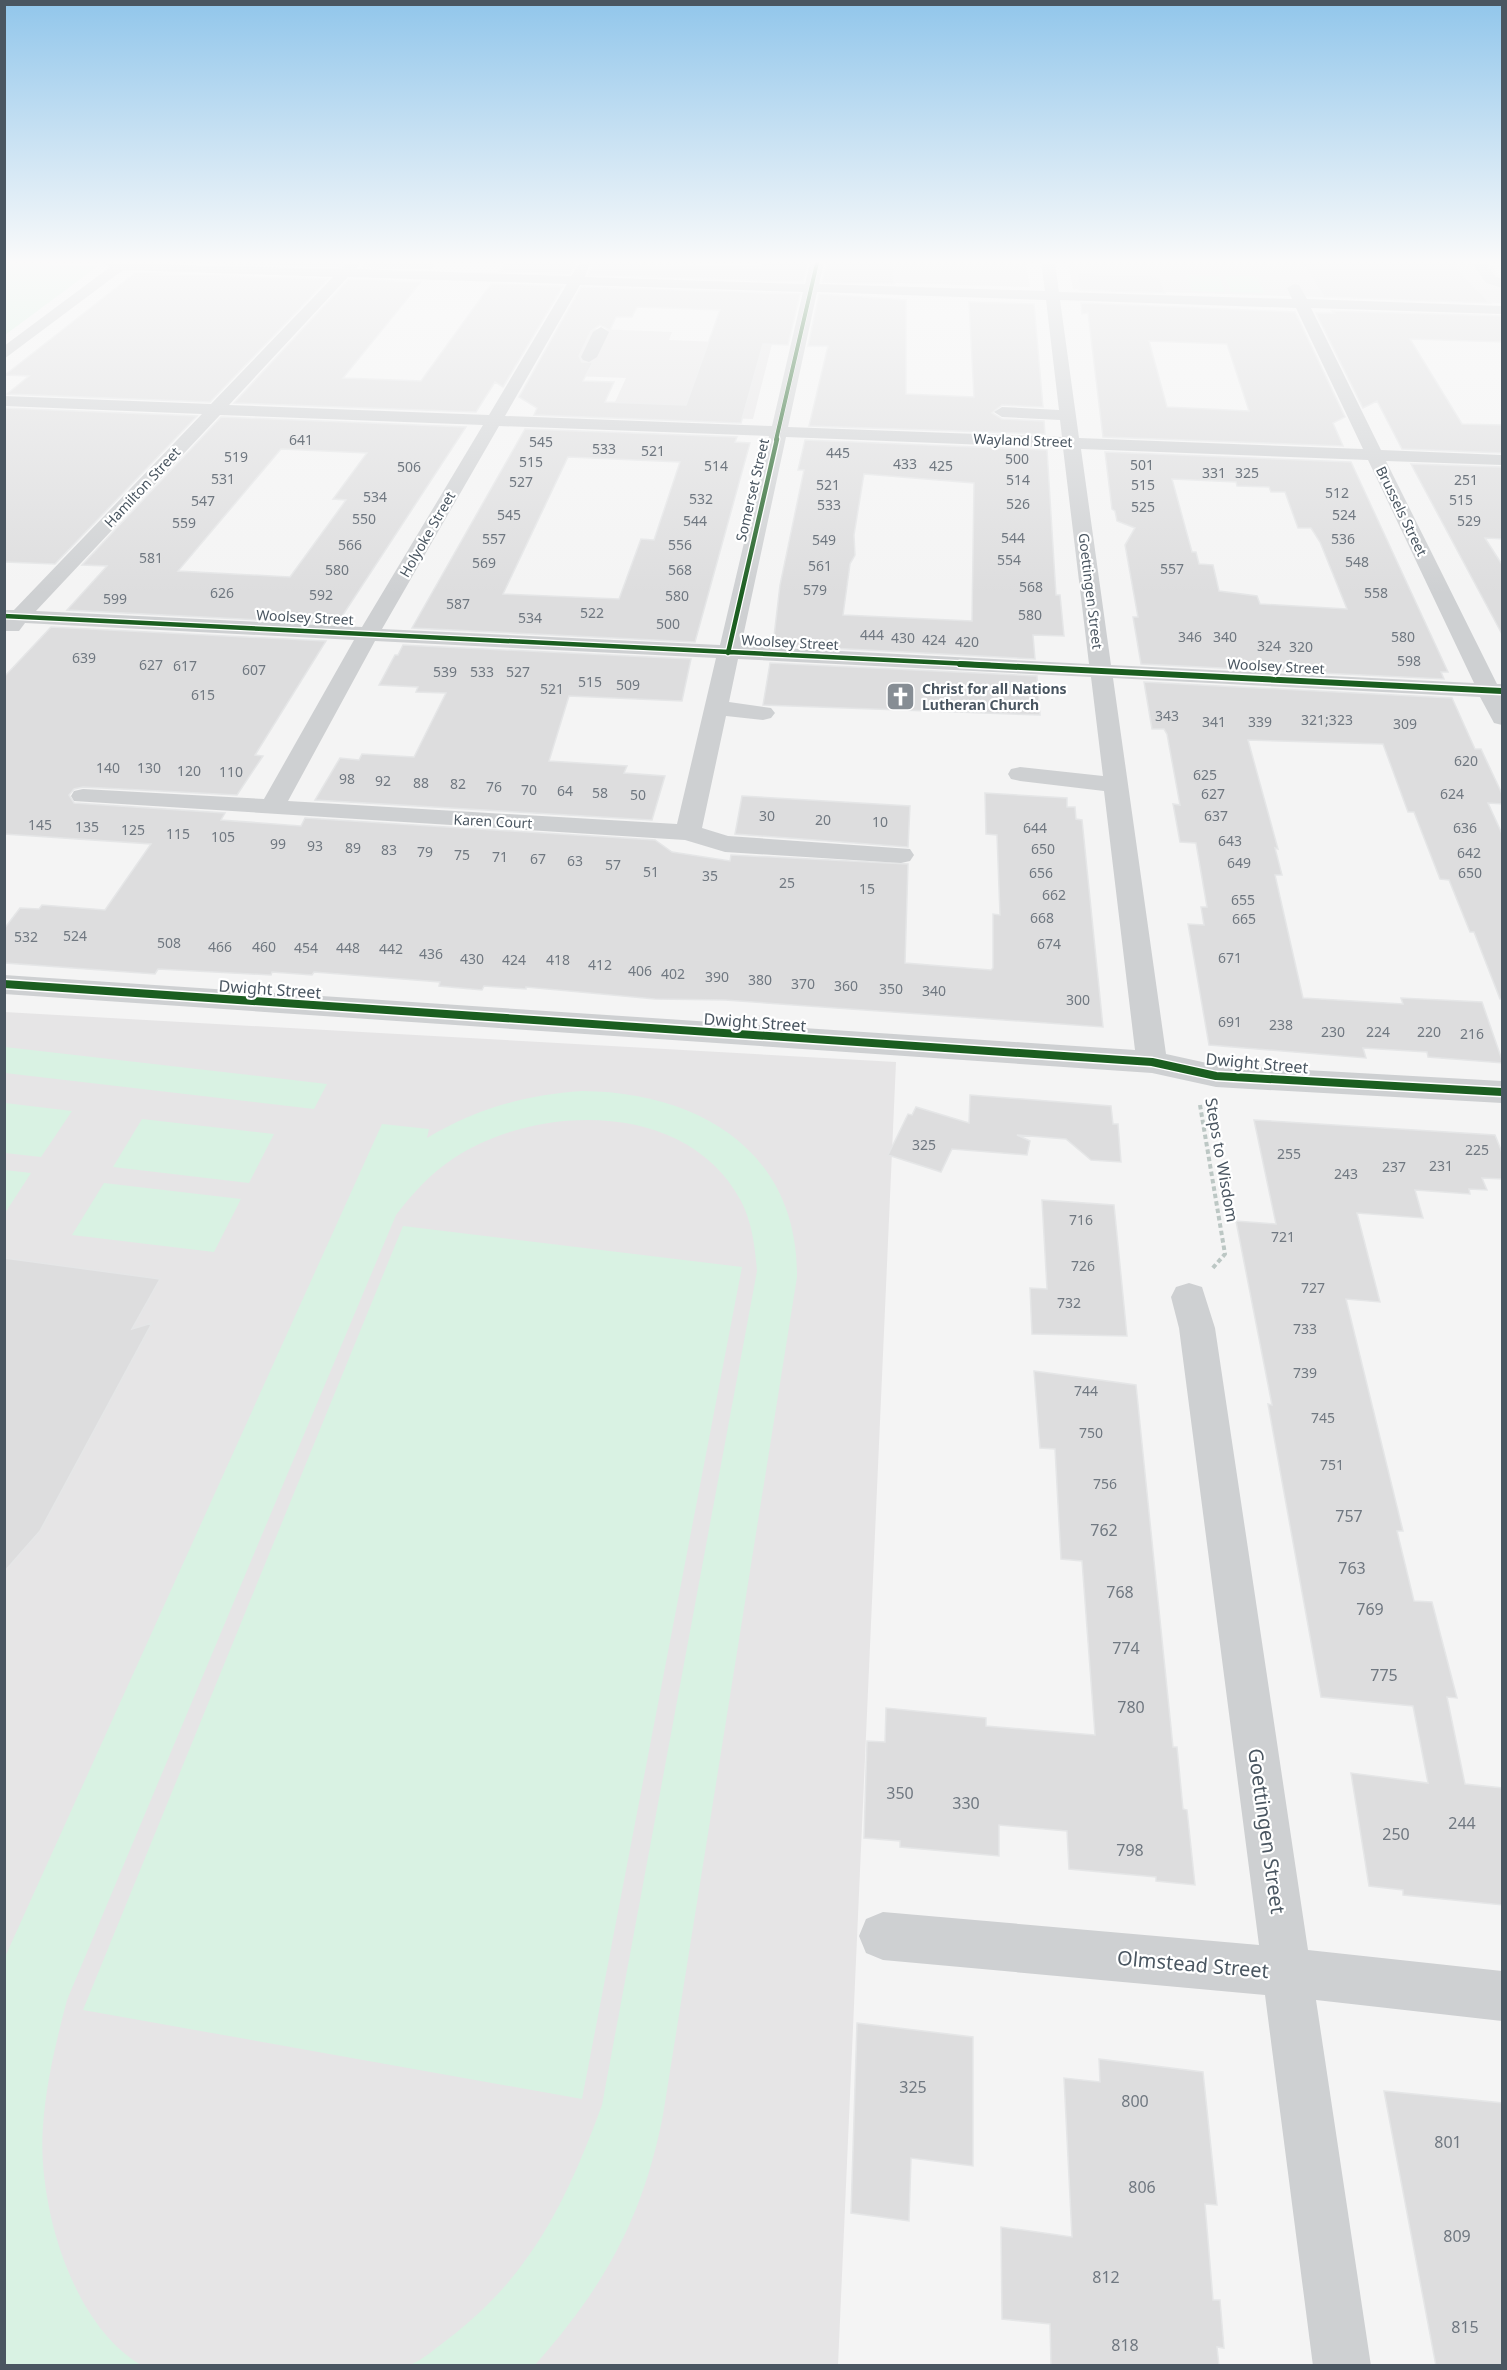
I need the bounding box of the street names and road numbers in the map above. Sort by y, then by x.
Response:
street label: Wayland Street [973,429,1073,451]
street label: Somerset Street [731,437,773,543]
street label: Hamilton Street [100,443,184,531]
street label: Brussels Street [1372,463,1432,559]
street label: Holyoke Street [395,488,459,580]
street label: Goettingen Street [1074,532,1108,650]
street label: Woolsey Street [256,605,354,629]
street label: Woolsey Street [741,630,839,654]
street label: Woolsey Street [1227,654,1325,678]
street label: Karen Court [453,809,533,833]
street label: Dwight Street [218,974,322,1004]
street label: Dwight Street [703,1007,807,1037]
street label: Dwight Street [1205,1048,1309,1078]
street label: Steps to Wisdom [1200,1096,1244,1224]
street label: Goettingen Street [1242,1746,1292,1916]
street label: Olmstead Street [1116,1944,1270,1984]

